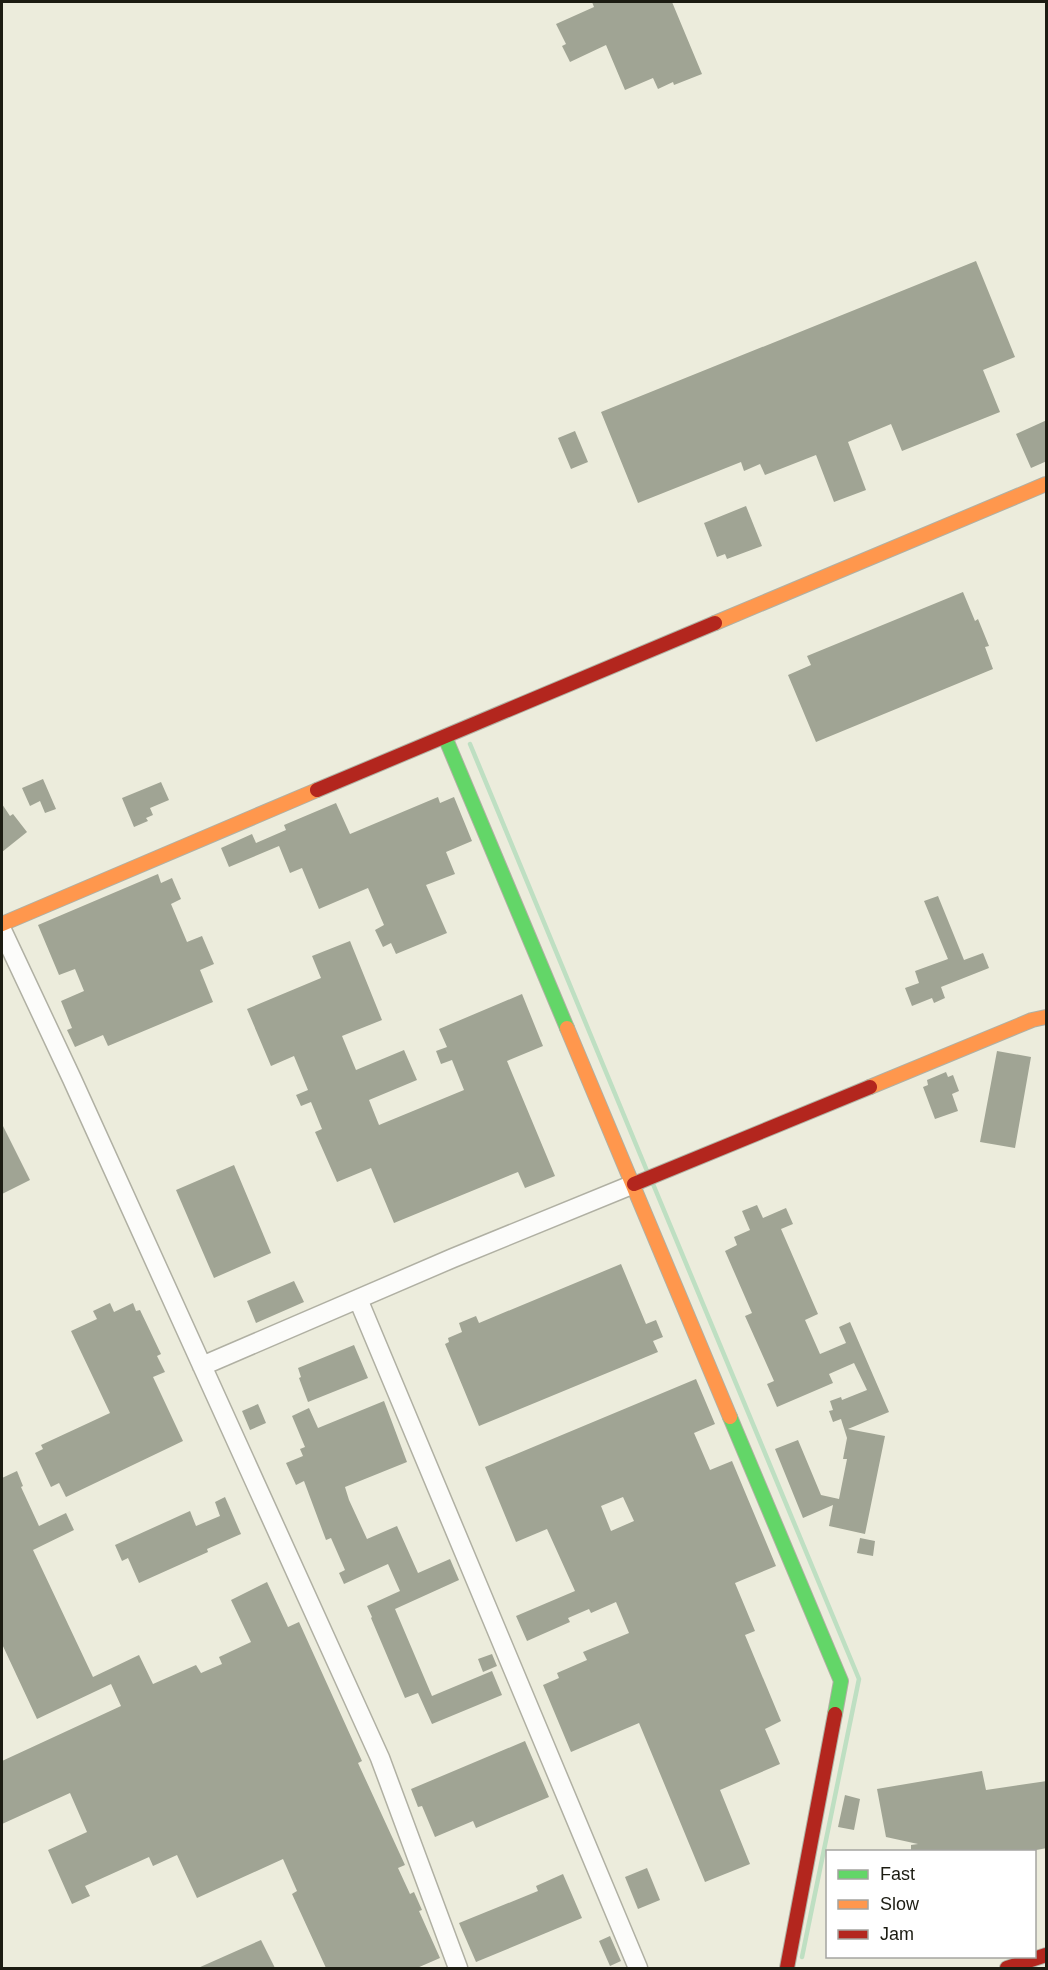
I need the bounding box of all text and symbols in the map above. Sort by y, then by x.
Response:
legend [826,1850,1036,1958]
text: Fast [880,1864,915,1884]
text: Slow [880,1894,920,1914]
text: Jam [880,1924,914,1944]

